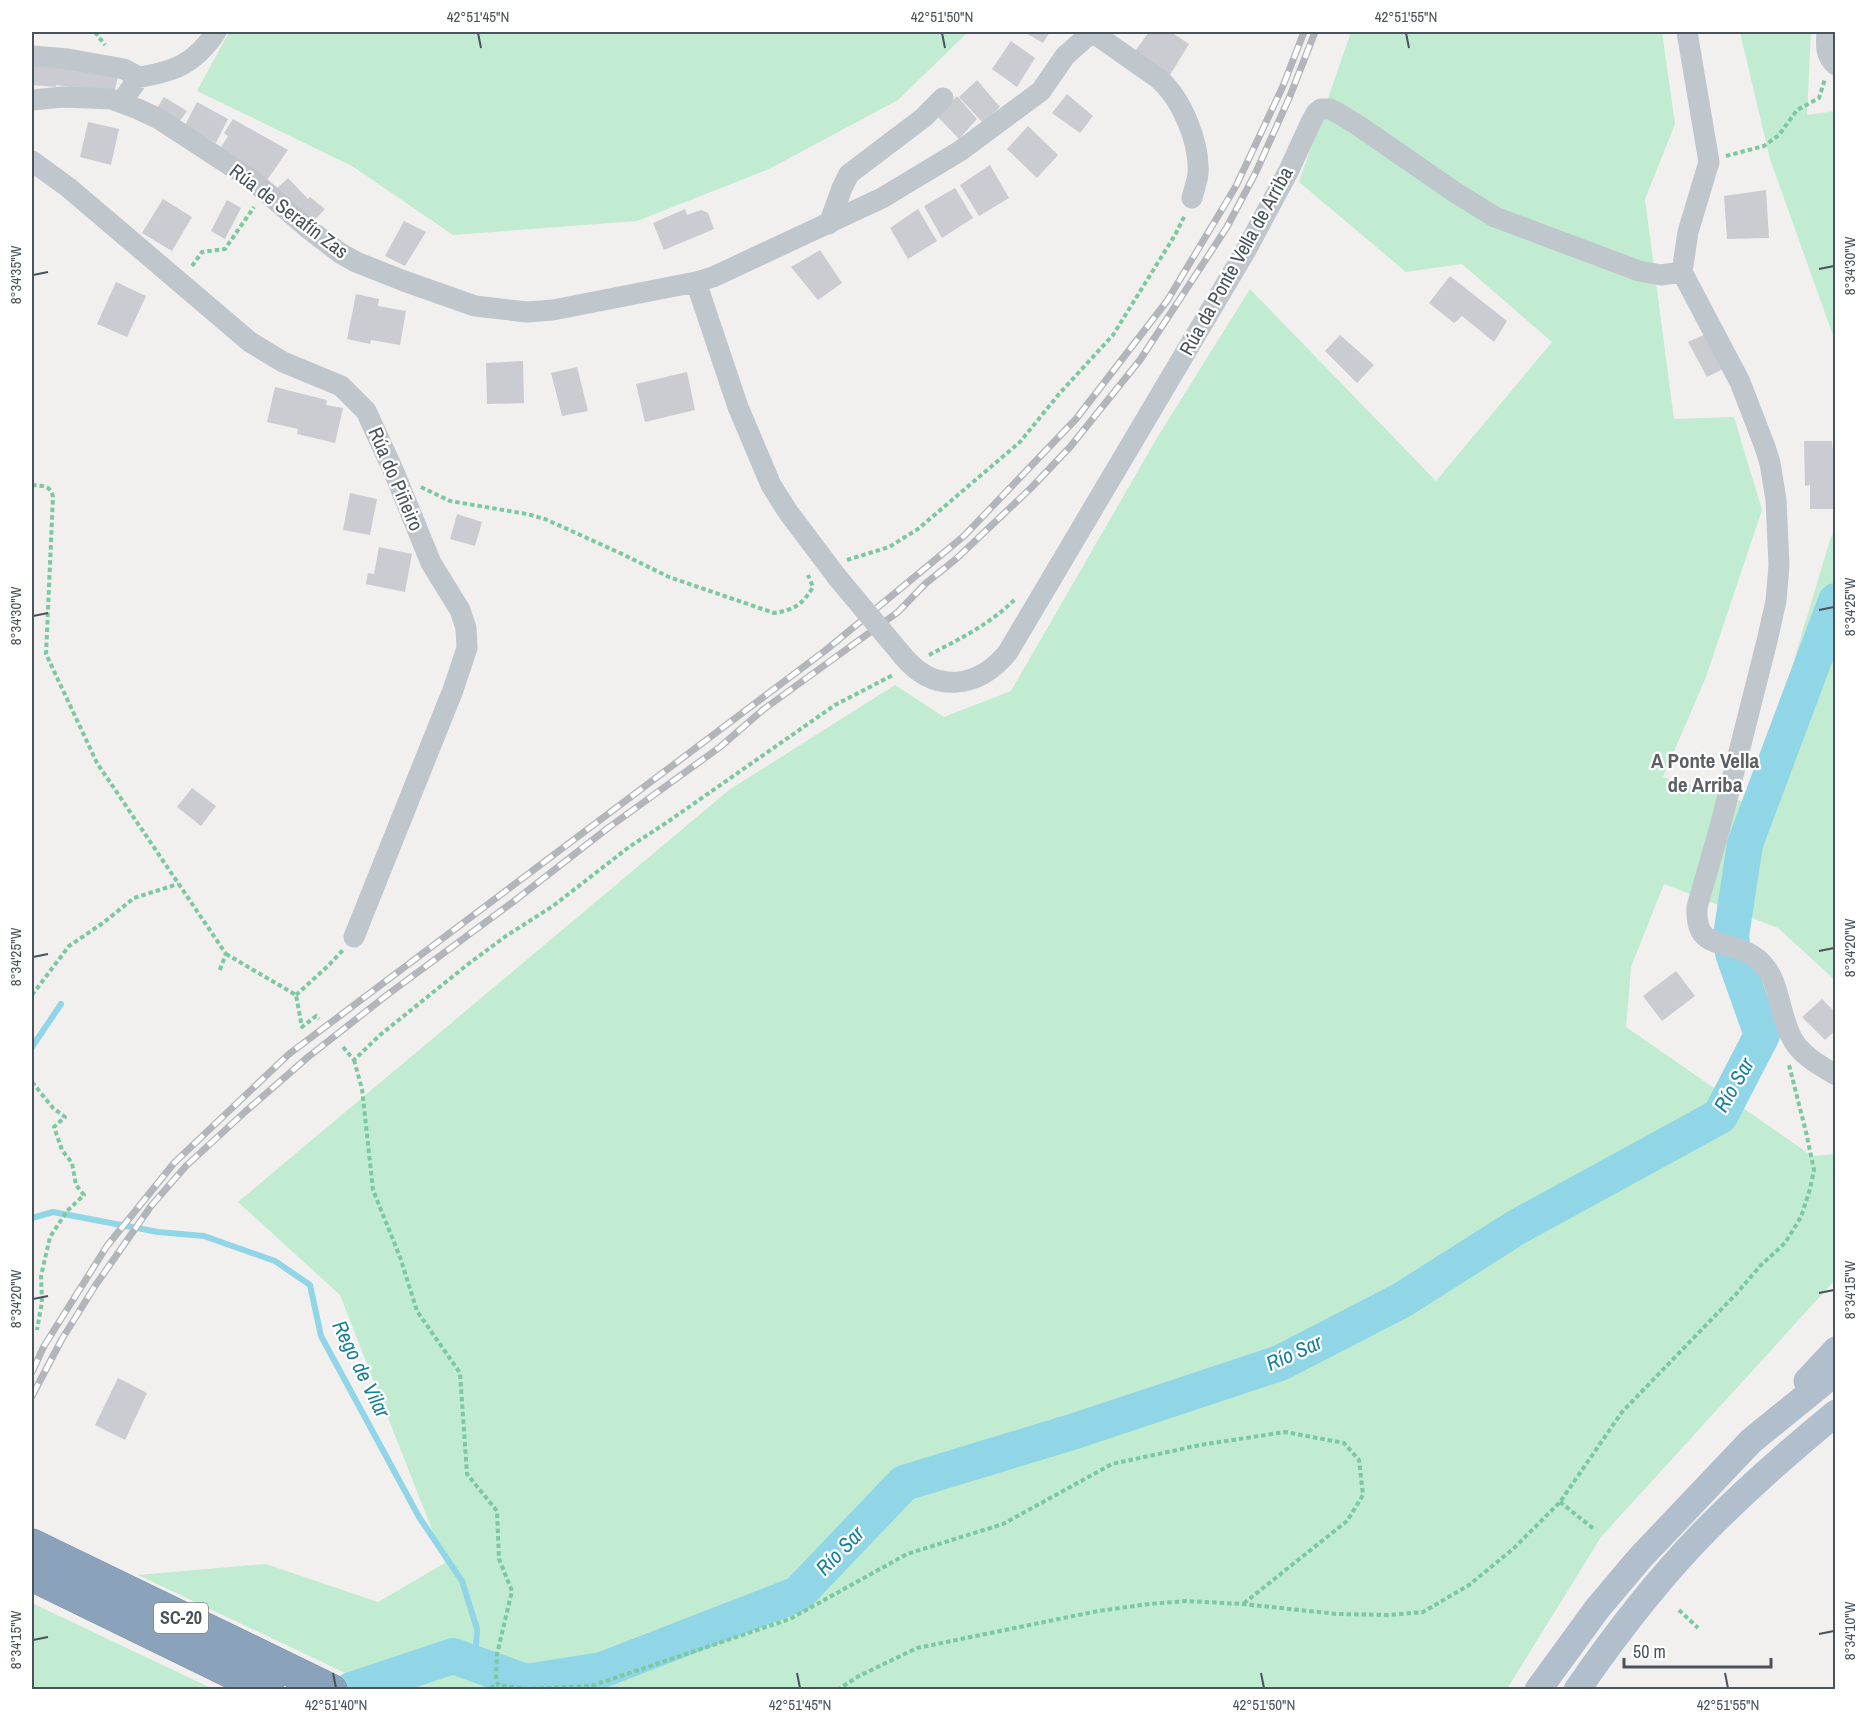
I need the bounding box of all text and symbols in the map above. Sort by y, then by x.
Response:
text: 42°51'45"N [447,6,509,27]
text: 42°51'50"N [911,6,973,27]
text: 42°51'55"N [1375,6,1437,27]
street label: Rúa de Serafín Zas [224,157,354,264]
street label: Rúa da Ponte Vella de Arriba [1172,162,1299,360]
text: 8°34'30"W [1839,236,1860,295]
text: 8°34'35"W [5,245,26,304]
street label: Rúa do Piñeiro [362,423,430,535]
text: 8°34'25"W [1839,577,1860,636]
text: 8°34'30"W [5,586,26,645]
district label: A Ponte Vella de Arriba [1651,746,1760,799]
text: 8°34'20"W [1839,918,1860,977]
text: 8°34'25"W [5,927,26,986]
water label: Río Sar [1706,1051,1761,1117]
text: 8°34'15"W [1839,1260,1860,1319]
text: 8°34'20"W [5,1269,26,1328]
water label: Rego de Vilar [325,1315,398,1423]
water label: Río Sar [1261,1327,1328,1378]
water label: Río Sar [809,1519,871,1582]
text: 8°34'10"W [1839,1601,1860,1660]
road number: SC-20 [154,1603,208,1633]
text: 8°34'15"W [5,1610,26,1669]
scale bar [1624,1631,1771,1669]
text: 50 m [1633,1639,1666,1664]
text: 42°51'40"N [305,1694,367,1715]
text: 42°51'45"N [769,1694,831,1715]
text: 42°51'50"N [1233,1694,1295,1715]
text: 42°51'55"N [1697,1694,1759,1715]

